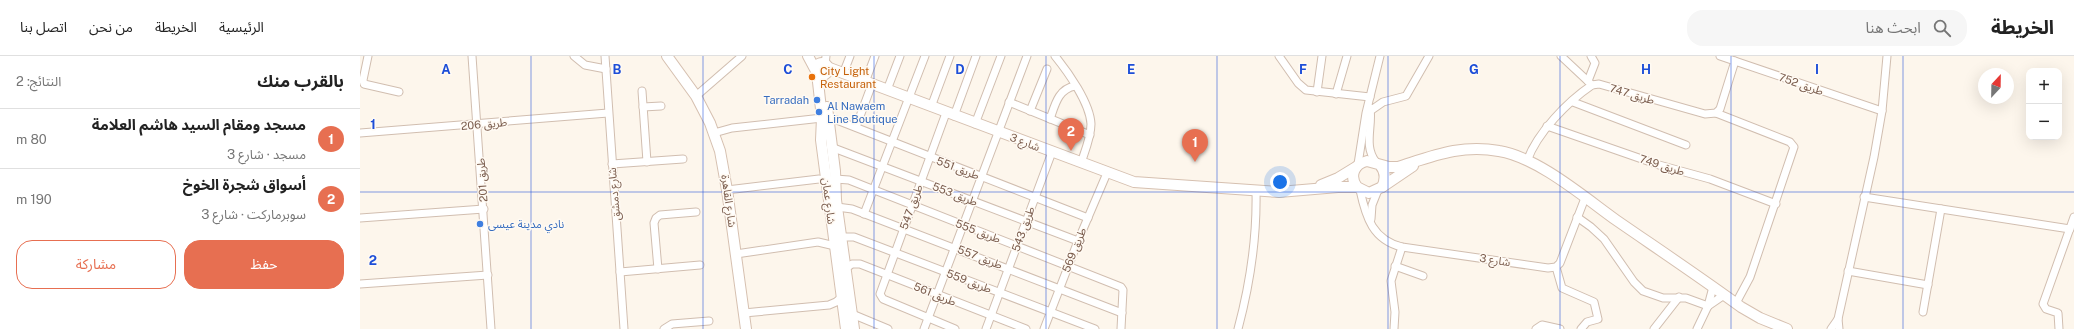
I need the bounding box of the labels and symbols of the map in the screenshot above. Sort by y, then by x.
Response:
text: A [441,62,451,77]
text: B [613,62,622,77]
text: C [783,62,793,77]
text: D [955,62,965,77]
text: E [1127,62,1135,77]
text: F [1299,62,1307,77]
text: G [1469,62,1479,77]
text: H [1641,62,1651,77]
text: I [1815,62,1819,77]
place label: City Light Restaurant [820,65,876,90]
north arrow [1978,68,2014,104]
street label: طريق 752 [1777,71,1825,98]
marker: City Light Restaurant [807,72,817,82]
street label: طريق 747 [1608,82,1656,107]
place label: Tarradah [764,94,809,106]
marker: Tarradah [812,95,822,105]
place label: Al Nawaem Line Boutique [827,100,898,125]
marker: Al Nawaem Line Boutique [814,107,824,117]
street label: طريق 206 [460,116,508,133]
text: 1 [370,117,376,132]
pin: 2 [1058,118,1084,151]
pin: 1 [1182,129,1208,162]
street label: شارع 3 [1008,131,1042,155]
street label: طريق 749 [1638,152,1686,179]
street label: طريق 551 [935,154,981,183]
street label: طريق 201 [474,158,491,202]
street label: شارع دمشق [606,166,624,221]
your location [1270,172,1290,192]
street label: شارع القاهرة [717,174,739,229]
street label: شارع عمان [818,177,838,226]
street label: طريق 553 [930,180,979,209]
street label: طريق 547 [897,183,926,231]
street label: طريق 543 [1009,205,1038,254]
street label: طريق 555 [953,217,1002,246]
place label: نادي مدينة عيسى [488,218,564,234]
marker: نادي مدينة عيسى [475,219,485,229]
street label: طريق 569 [1060,226,1089,274]
street label: طريق 557 [956,243,1004,272]
street label: شارع 3 [1478,252,1512,270]
text: 2 [369,253,377,268]
street label: طريق 559 [944,267,993,296]
street label: طريق 561 [912,280,958,309]

